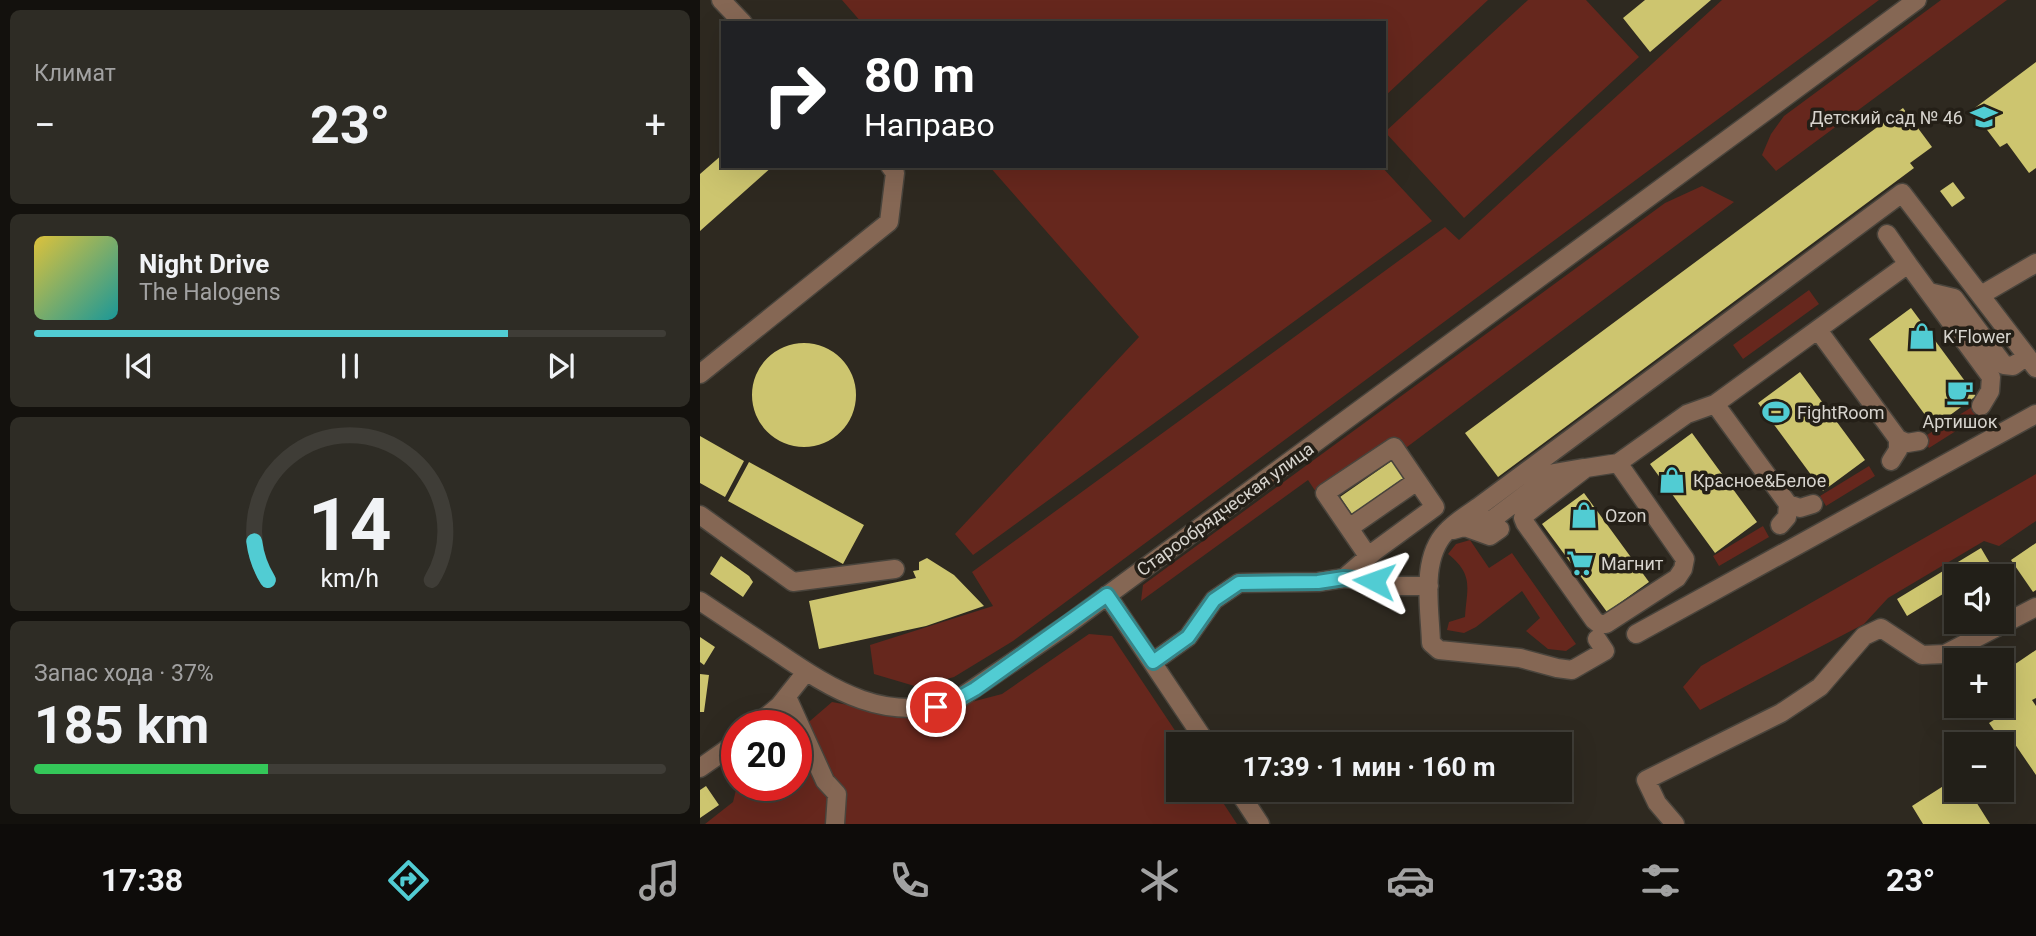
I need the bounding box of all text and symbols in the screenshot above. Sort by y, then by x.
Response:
text: 80 m [864,47,975,104]
icon: right [749,49,840,140]
text: Климат [34,60,116,87]
text: 23° [310,95,390,156]
school or university icon: Детский сад № 46 [1969,102,1999,132]
text: − [34,103,56,147]
text: + [644,103,666,147]
text: Направо [864,106,995,144]
place label: Детский сад № 46 [1810,107,1963,128]
text: Night Drive [139,249,269,279]
text: The Halogens [139,279,281,306]
shop icon: K'Flower [1907,321,1937,351]
place label: K'Flower [1943,326,2011,347]
icon: previous [120,347,158,385]
icon: pause [331,347,369,385]
icon: next [542,347,580,385]
cafe icon: Артишок [1945,377,1975,407]
sports icon: FightRoom [1761,397,1791,427]
place label: FightRoom [1797,402,1885,423]
place label: Артишок [1923,411,1998,432]
street label: Старообрядческая улица [1133,438,1317,580]
shop icon: Красное&Белое [1657,465,1687,495]
place label: Красное&Белое [1693,470,1826,491]
text: 14 [308,482,392,568]
shop icon: Ozon [1569,500,1599,530]
place label: Ozon [1605,505,1646,526]
position arrow [1337,544,1411,618]
supermarket icon: Магнит [1565,548,1595,578]
place label: Магнит [1601,553,1664,574]
text: km/h [321,564,379,593]
map controls [1944,564,2014,802]
button: sound [1944,564,2014,634]
button: + [1944,648,2014,718]
text: Запас хода · 37% [34,660,214,687]
pin [906,677,966,737]
icon: arrive [917,688,955,726]
text: 185 km [34,695,209,756]
speed limit sign: 20 [721,710,812,801]
button: − [1944,732,2014,802]
text: 17:39 · 1 мин · 160 m [1243,752,1495,782]
icon: directions [384,856,433,905]
icon: music [635,856,684,905]
icon: phone [885,856,934,905]
icon: climate [1135,856,1184,905]
icon: car [1386,856,1435,905]
icon: filters [1636,856,1685,905]
text: 17:38 [101,861,183,899]
text: 23° [1886,861,1935,899]

